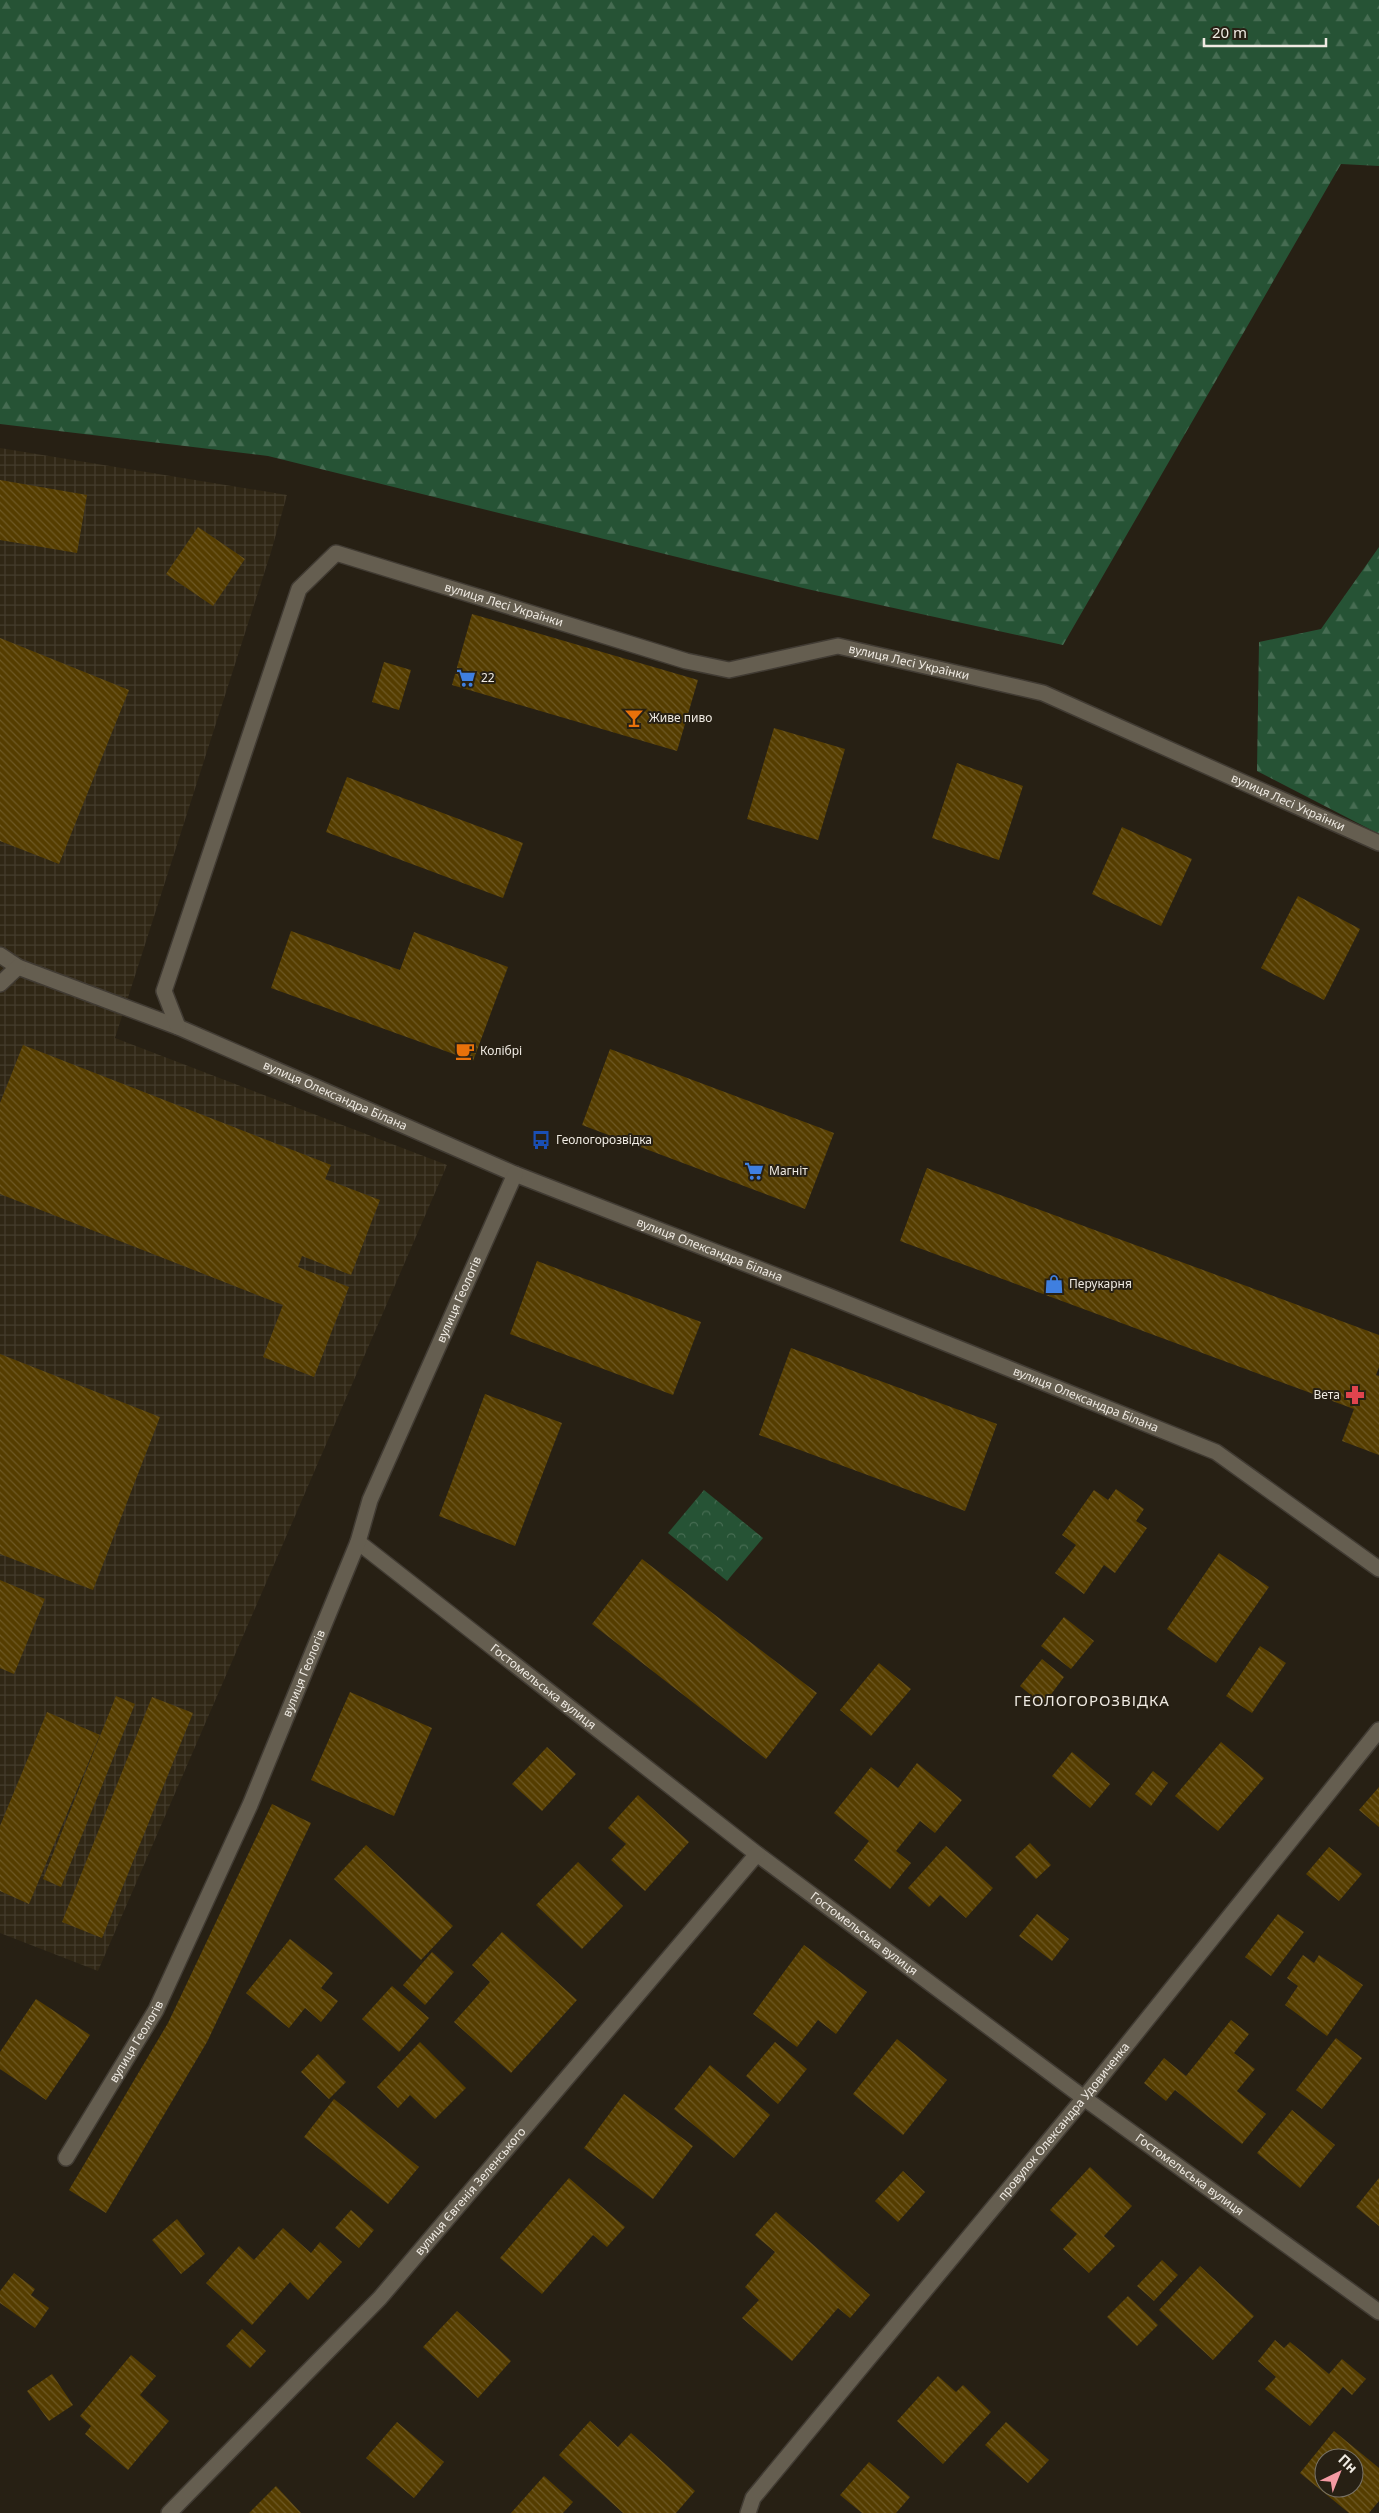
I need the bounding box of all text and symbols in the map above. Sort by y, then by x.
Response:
scale bar [1204,15,1326,47]
text: 20 m [1212,22,1247,42]
street label: вулиця Лесі Українки [443,578,565,631]
street label: вулиця Лесі Українки [847,640,971,684]
supermarket icon: 22 [455,667,477,689]
place label: 22 [481,669,495,686]
bar icon: Живе пиво [623,707,645,729]
place label: Живе пиво [649,709,712,726]
street label: вулиця Лесі Українки [1229,769,1348,835]
cafe icon: Колібрі [454,1040,476,1062]
place label: Колібрі [480,1042,522,1059]
street label: вулиця Олександра Білана [261,1056,410,1134]
bus stop icon: Геологорозвідка [530,1129,552,1151]
place label: Геологорозвідка [556,1131,652,1148]
supermarket icon: Магніт [743,1160,765,1182]
place label: Магніт [769,1162,808,1179]
street label: вулиця Олександра Білана [634,1213,785,1285]
street label: вулиця Геологів [432,1253,485,1345]
shop icon: Перукарня [1043,1273,1065,1295]
place label: Перукарня [1069,1275,1132,1292]
street label: вулиця Олександра Білана [1011,1362,1161,1436]
pharmacy icon: Вета [1344,1384,1366,1406]
place label: Вета [1313,1386,1340,1403]
street label: вулиця Геологів [278,1627,329,1719]
street label: Гостомельська вулиця [487,1640,600,1733]
district label: ГЕОЛОГОРОЗВІДКА [1014,1690,1170,1710]
street label: Гостомельська вулиця [807,1888,922,1979]
street label: вулиця Геологів [105,1998,167,2086]
street label: провулок Олександра Удовиченка [994,2039,1133,2204]
street label: вулиця Євгенія Зеленського [411,2123,529,2259]
street label: Гостомельська вулиця [1132,2129,1248,2219]
north arrow [1314,2448,1364,2498]
text: Пн [1334,2449,1362,2477]

